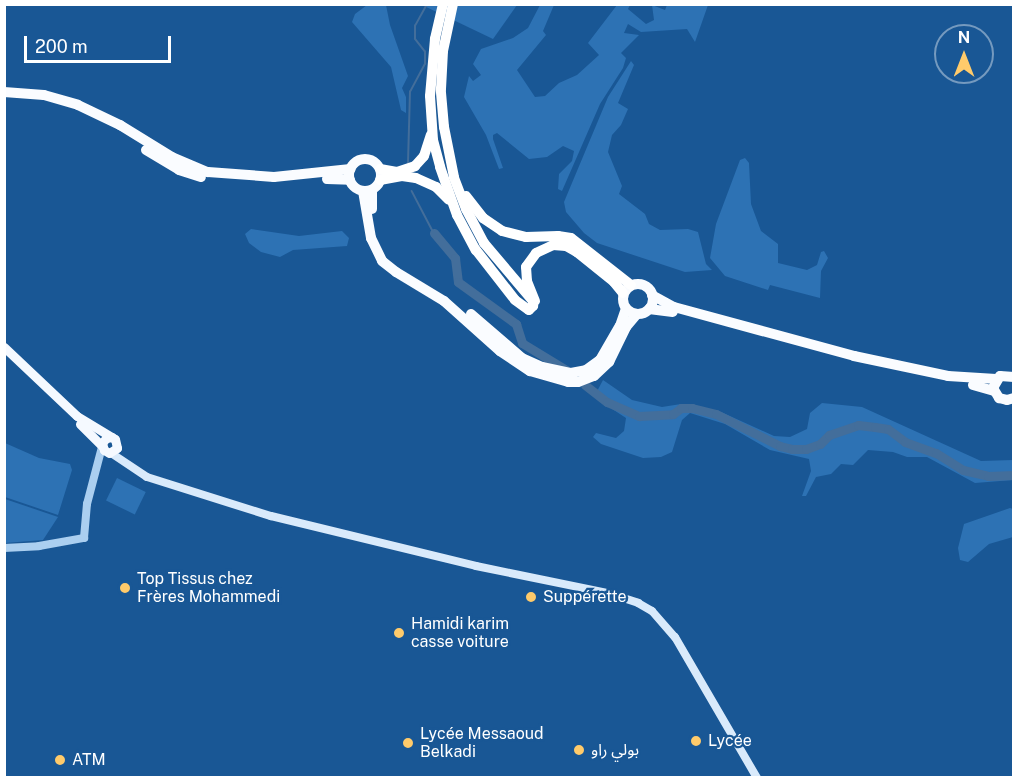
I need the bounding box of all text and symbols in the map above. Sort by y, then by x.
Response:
scale bar [27,24,174,62]
north arrow [934,24,994,84]
text: N [958,28,970,47]
text: 200 m [35,36,88,57]
place label: Top Tissus chez Frères Mohammedi [137,569,280,607]
marker: Top Tissus chez Frères Mohammedi [118,581,132,595]
place label: Suppérette [543,587,627,607]
marker: Suppérette [524,590,538,604]
place label: Hamidi karim casse voiture [411,614,509,652]
marker: Hamidi karim casse voiture [392,626,406,640]
place label: Lycée Messaoud Belkadi [420,724,544,762]
place label: Lycée [708,731,752,751]
marker: Lycée [689,734,703,748]
marker: Lycée Messaoud Belkadi [401,736,415,750]
place label: بولي راو [591,740,639,760]
marker: بولي راو [572,743,586,757]
place label: ATM [72,750,106,770]
marker: ATM [53,753,67,767]

